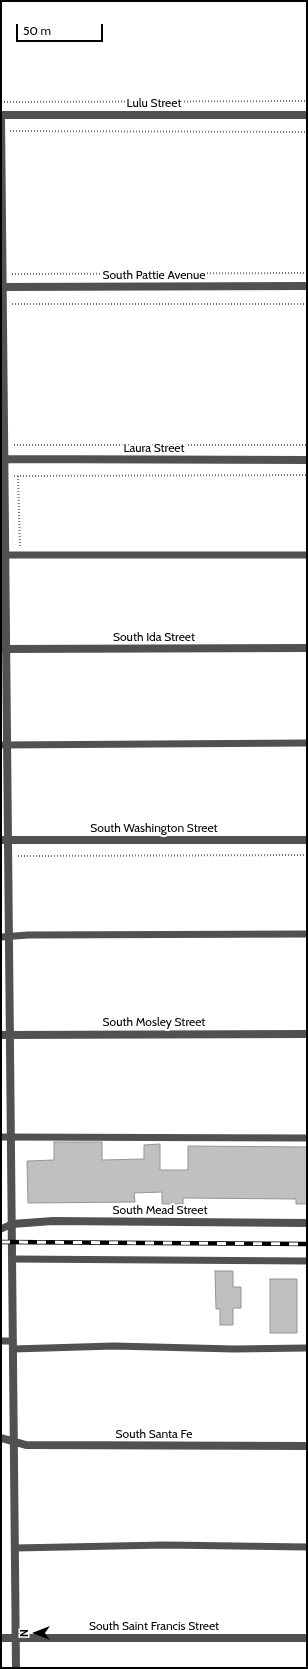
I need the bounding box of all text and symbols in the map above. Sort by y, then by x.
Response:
scale bar [18,16,105,42]
text: 50 m [23,23,51,38]
street label: Lulu Street [127,96,181,110]
street label: South Pattie Avenue [102,268,206,282]
street label: Laura Street [123,441,185,455]
street label: South Ida Street [113,630,195,644]
street label: South Washington Street [90,821,218,835]
street label: South Mosley Street [103,1015,205,1029]
street label: South Mead Street [113,1203,207,1217]
street label: South Santa Fe [116,1427,192,1441]
north arrow [16,1613,56,1653]
street label: South Saint Francis Street [89,1619,219,1633]
text: N [17,1629,31,1637]

